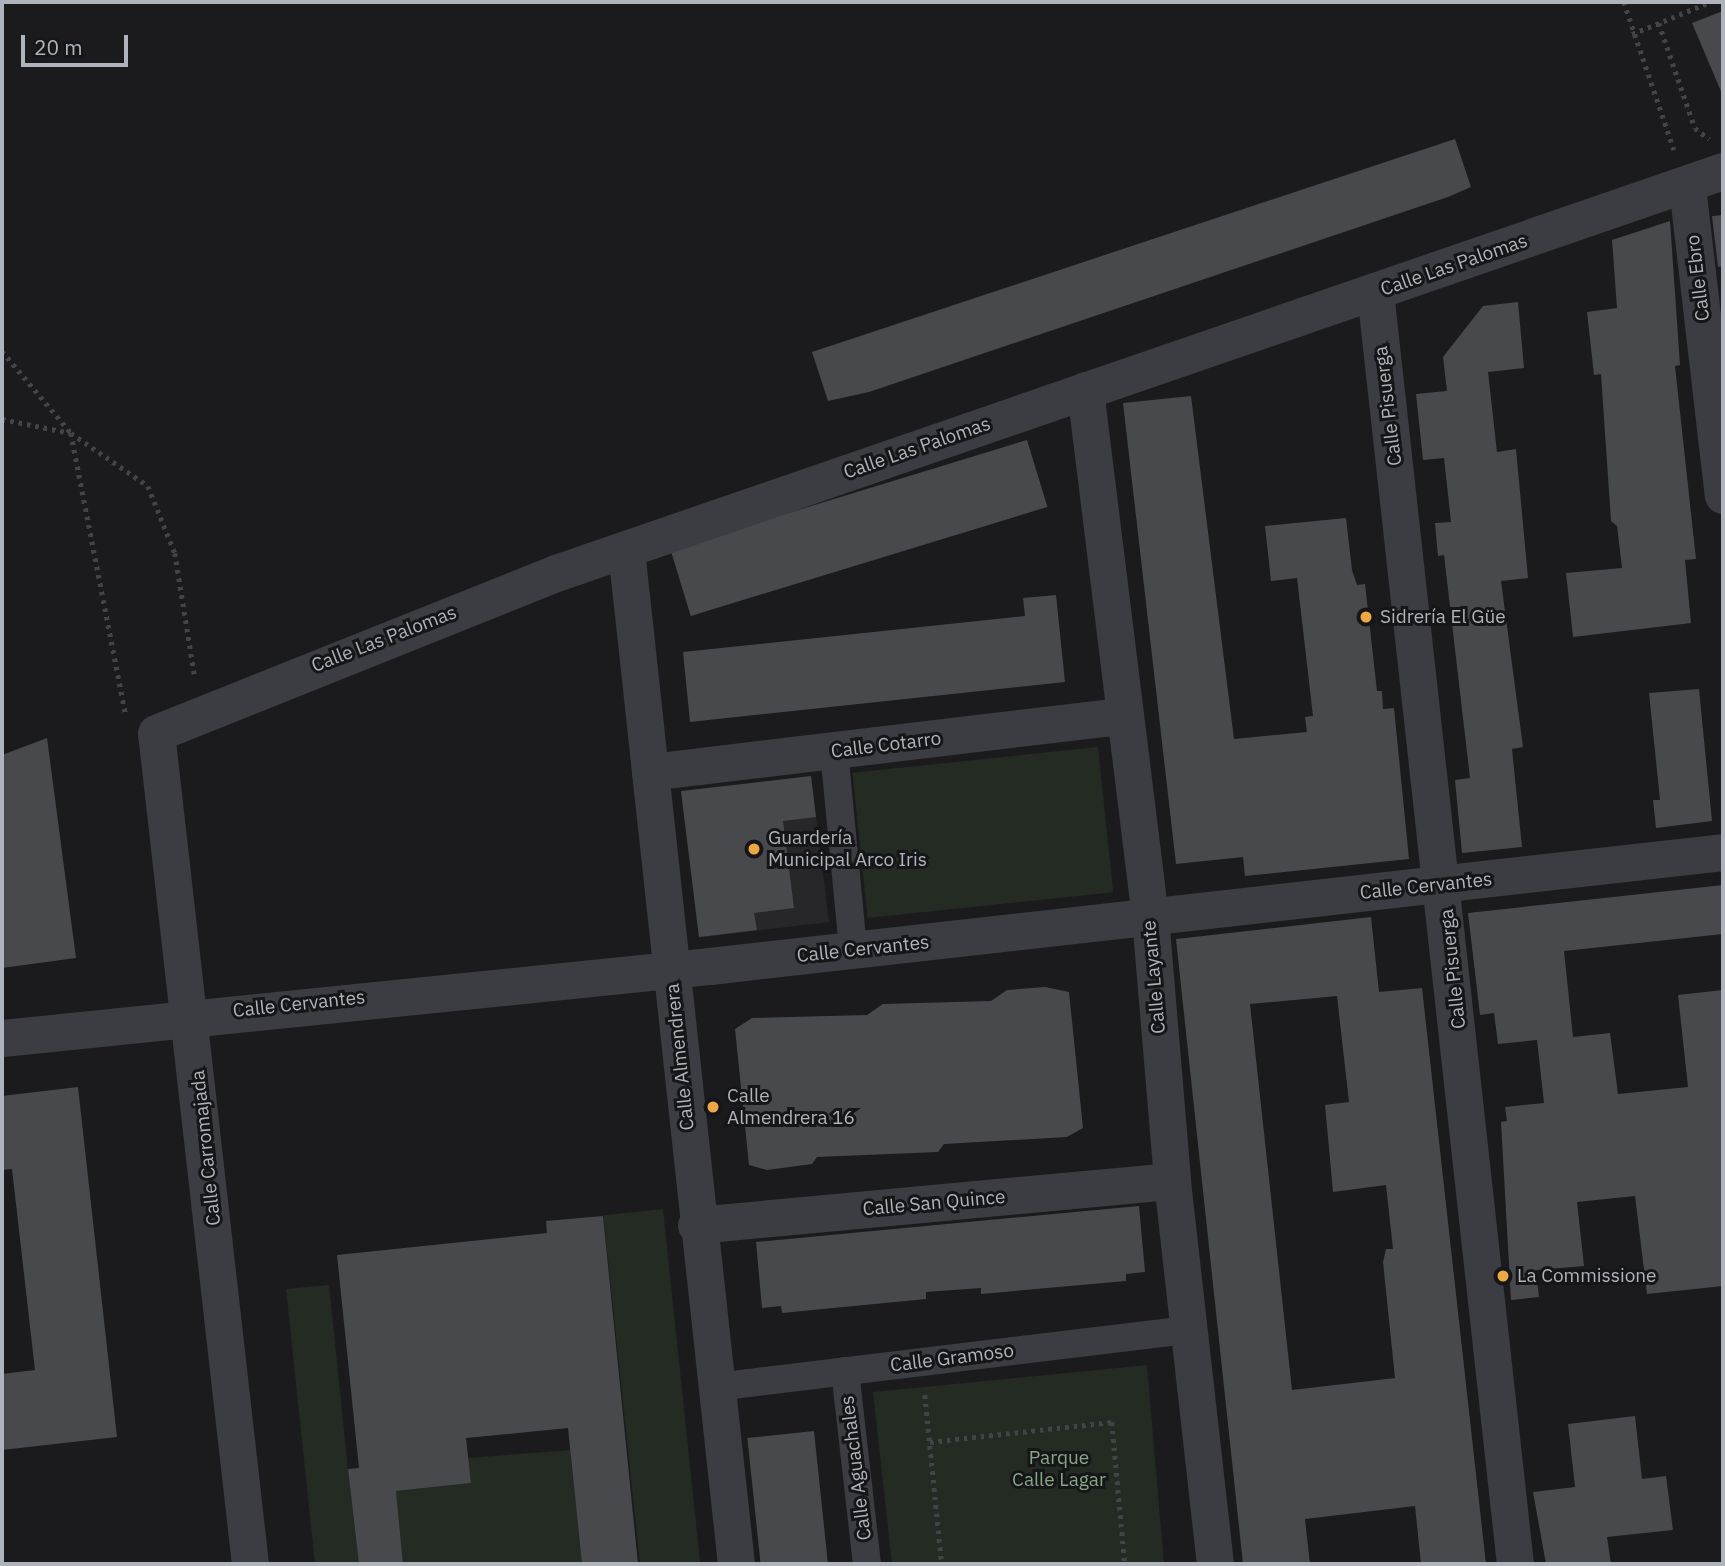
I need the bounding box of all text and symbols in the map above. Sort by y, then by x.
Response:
scale bar [24,21,131,65]
text: 20 m [34,33,83,61]
street label: Calle Las Palomas [1378,229,1530,301]
street label: Calle Ebro [1681,234,1715,322]
street label: Calle Pisuerga [1369,345,1407,467]
street label: Calle Las Palomas [841,412,993,484]
street label: Calle Las Palomas [308,601,460,677]
place label: Sidrería El Güe [1380,606,1506,628]
marker: Sidrería El Güe [1358,609,1374,625]
street label: Calle Cotarro [830,727,942,763]
place label: Guardería Municipal Arco Iris [768,827,927,871]
marker: Guardería Municipal Arco Iris [746,841,762,857]
street label: Calle Cervantes [1359,868,1493,904]
street label: Calle Pisuerga [1435,908,1471,1030]
street label: Calle Layante [1138,919,1170,1035]
street label: Calle Cervantes [796,931,930,967]
street label: Calle Almendrera [661,982,699,1132]
street label: Calle Cervantes [232,986,366,1022]
street label: Calle Carromajada [186,1069,226,1227]
place label: Calle Almendrera 16 [727,1085,855,1129]
marker: Calle Almendrera 16 [705,1099,721,1115]
street label: Calle San Quince [862,1185,1006,1221]
place label: La Commissione [1517,1265,1656,1287]
marker: La Commissione [1495,1268,1511,1284]
street label: Calle Gramoso [889,1339,1015,1377]
street label: Calle Aguachales [836,1394,876,1542]
park label: Parque Calle Lagar [1012,1447,1106,1491]

